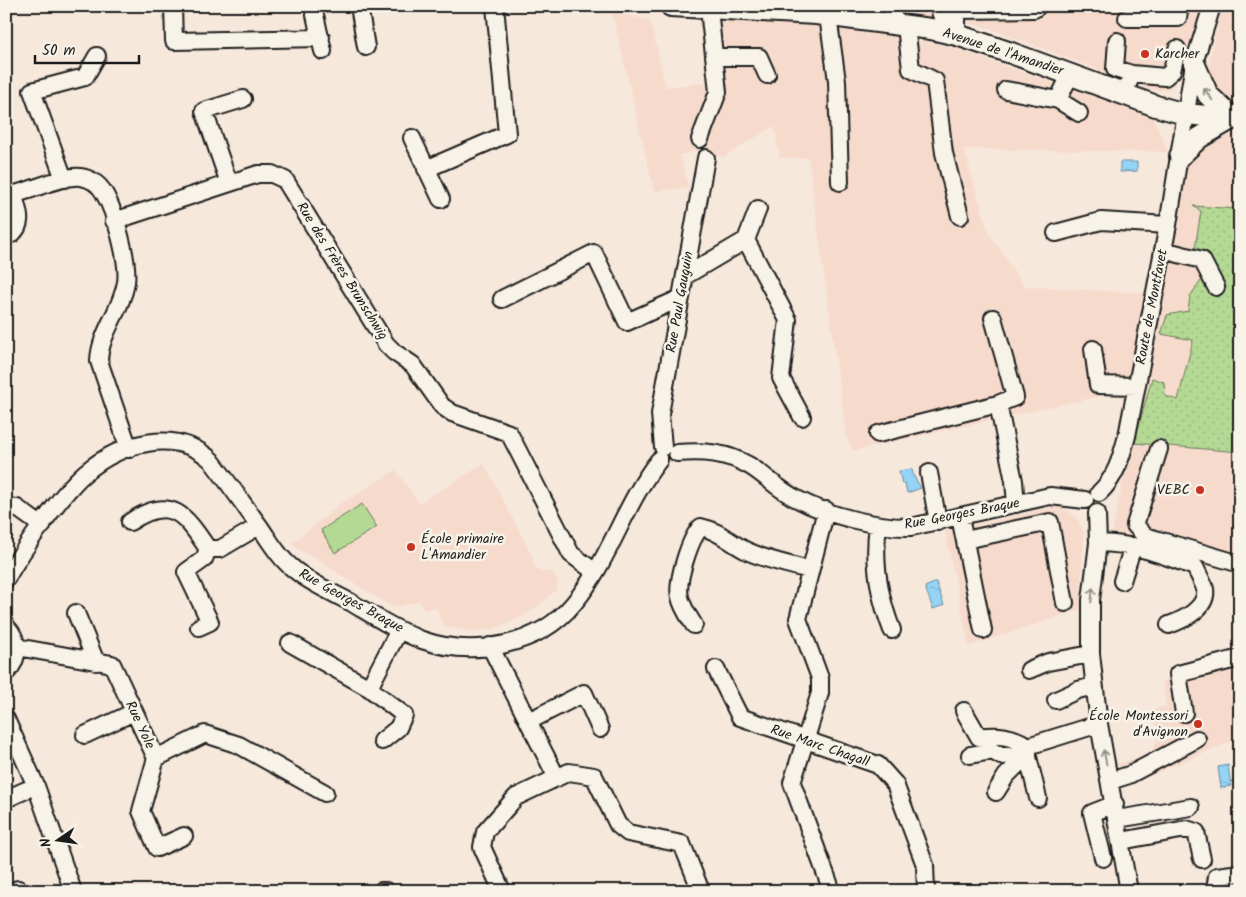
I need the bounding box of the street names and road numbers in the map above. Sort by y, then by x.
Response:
street label: Avenue de l'Amandier [940,22,1068,82]
street label: Rue des Frères Brunschwig [291,198,393,344]
street label: Route de Montfavet [1130,247,1174,367]
street label: Rue Paul Gauguin [660,249,700,355]
street label: Rue Georges Braque [902,492,1022,536]
street label: Rue Georges Braque [295,563,408,639]
street label: Rue Yole [119,697,161,753]
street label: Rue Marc Chagall [768,719,873,773]

